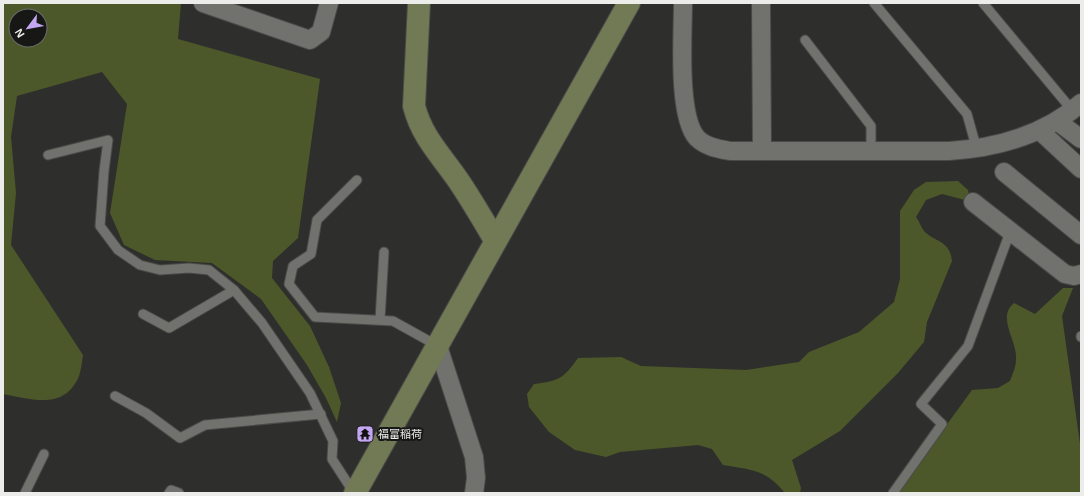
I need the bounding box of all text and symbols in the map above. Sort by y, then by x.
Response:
north arrow [8,8,48,48]
text: N [12,27,27,40]
temple icon: 福富稲荷 [355,424,375,444]
place label: 福富稲荷 [378,428,422,440]

